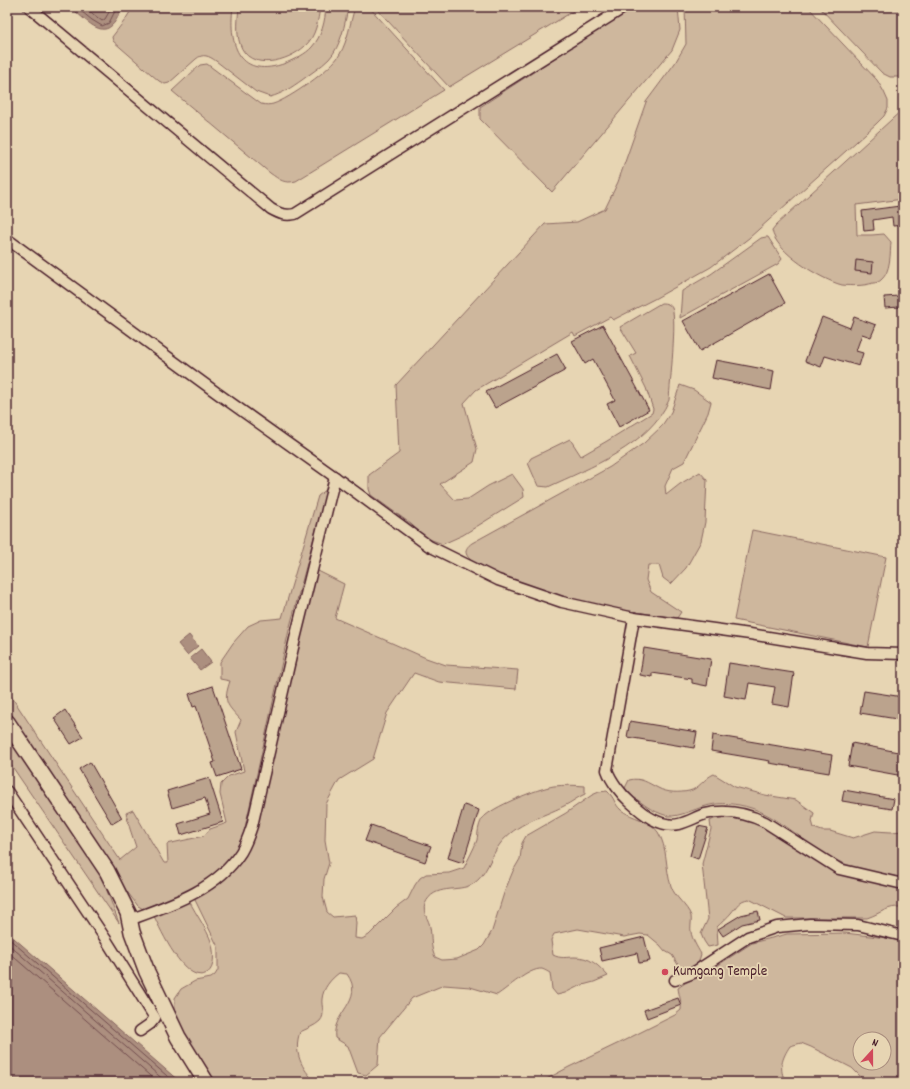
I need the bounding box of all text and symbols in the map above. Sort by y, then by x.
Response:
place label: Kumgang Temple [673,961,768,983]
marker: Kumgang Temple [660,967,670,977]
north arrow [852,1031,892,1071]
text: N [869,1035,881,1052]

